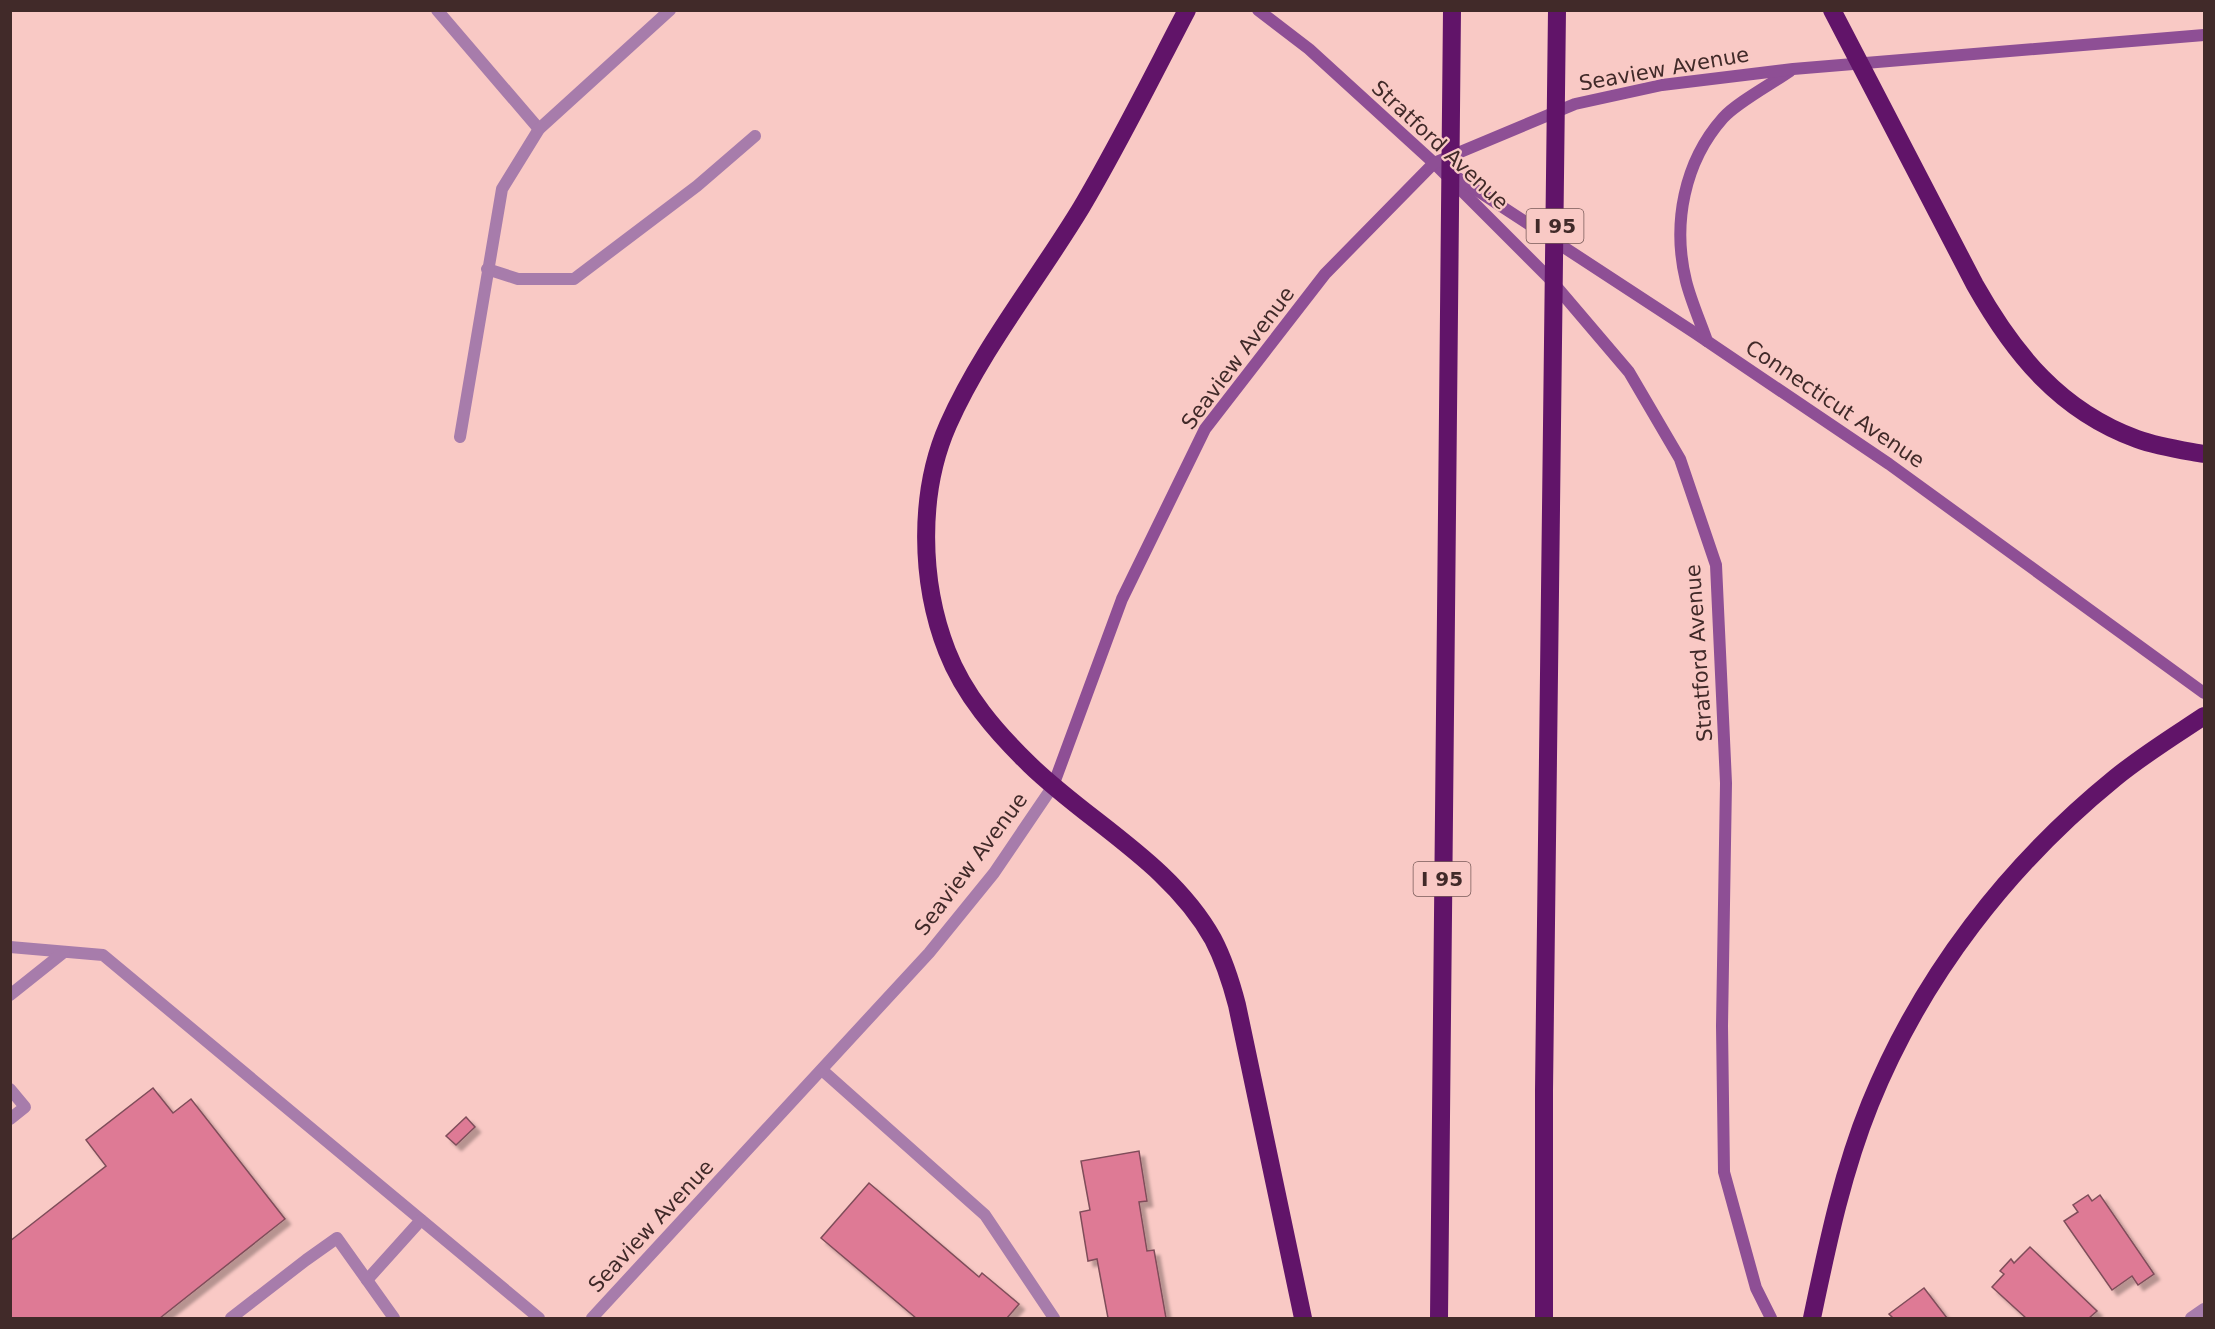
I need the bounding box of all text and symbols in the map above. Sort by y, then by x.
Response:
street label: Seaview Avenue [1577,42,1751,96]
street label: Stratford Avenue [1367,76,1513,214]
road number: I 95 [1526,209,1584,243]
street label: Seaview Avenue [1177,282,1299,434]
street label: Connecticut Avenue [1741,335,1929,473]
street label: Stratford Avenue [1681,563,1717,743]
street label: Seaview Avenue [910,788,1032,940]
road number: I 95 [1414,862,1470,896]
street label: Seaview Avenue [584,1155,718,1297]

